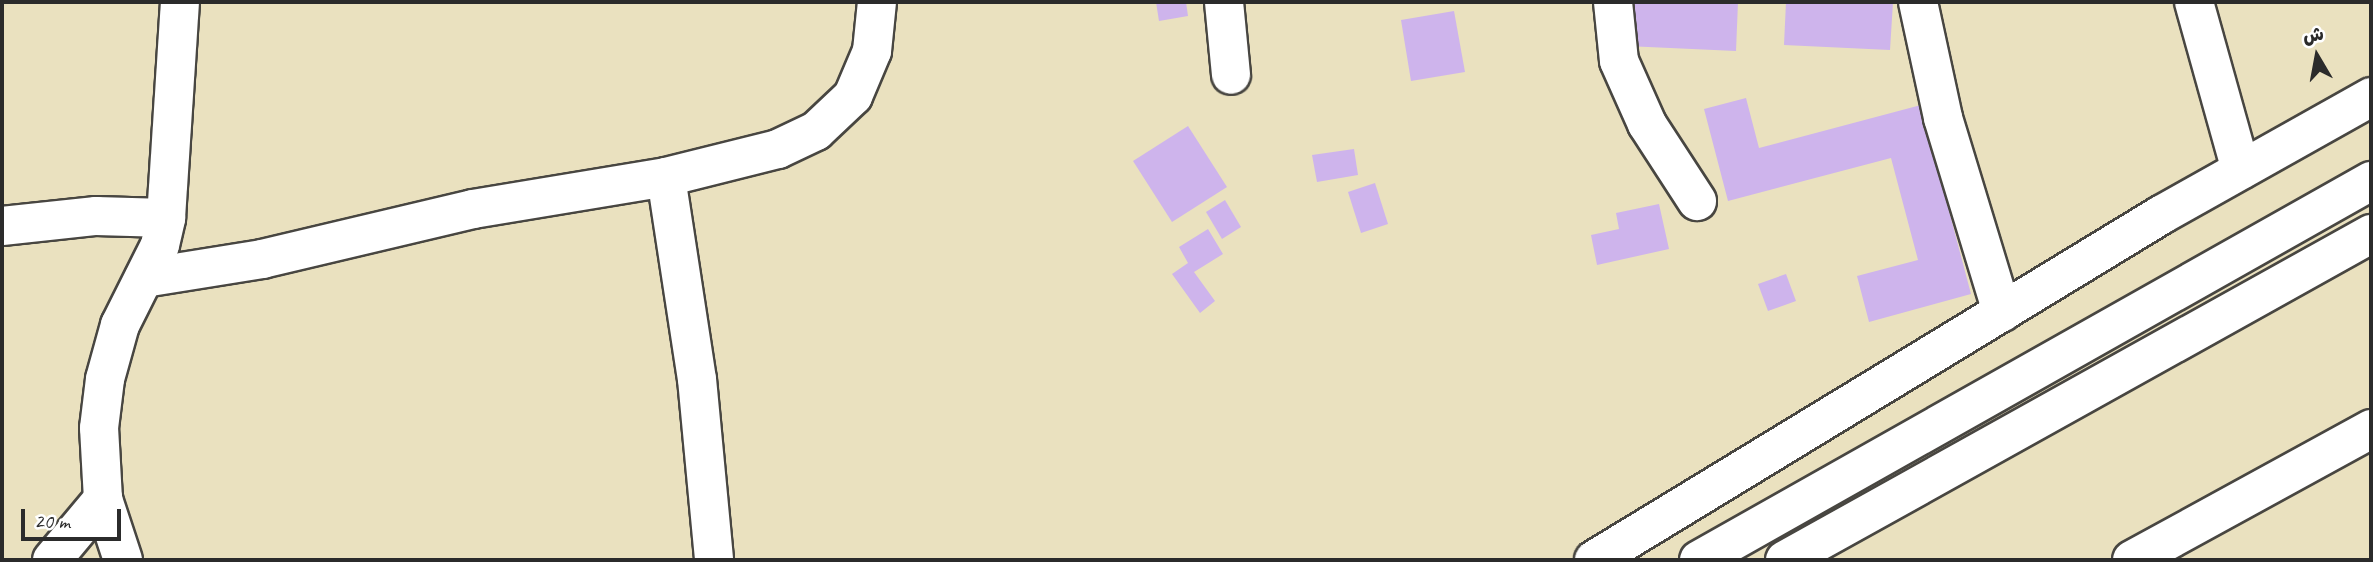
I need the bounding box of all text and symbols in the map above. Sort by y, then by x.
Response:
north arrow [2282,21,2352,91]
text: ش [2301,22,2326,49]
scale bar [24,496,124,540]
text: 20 m [34,508,70,534]

